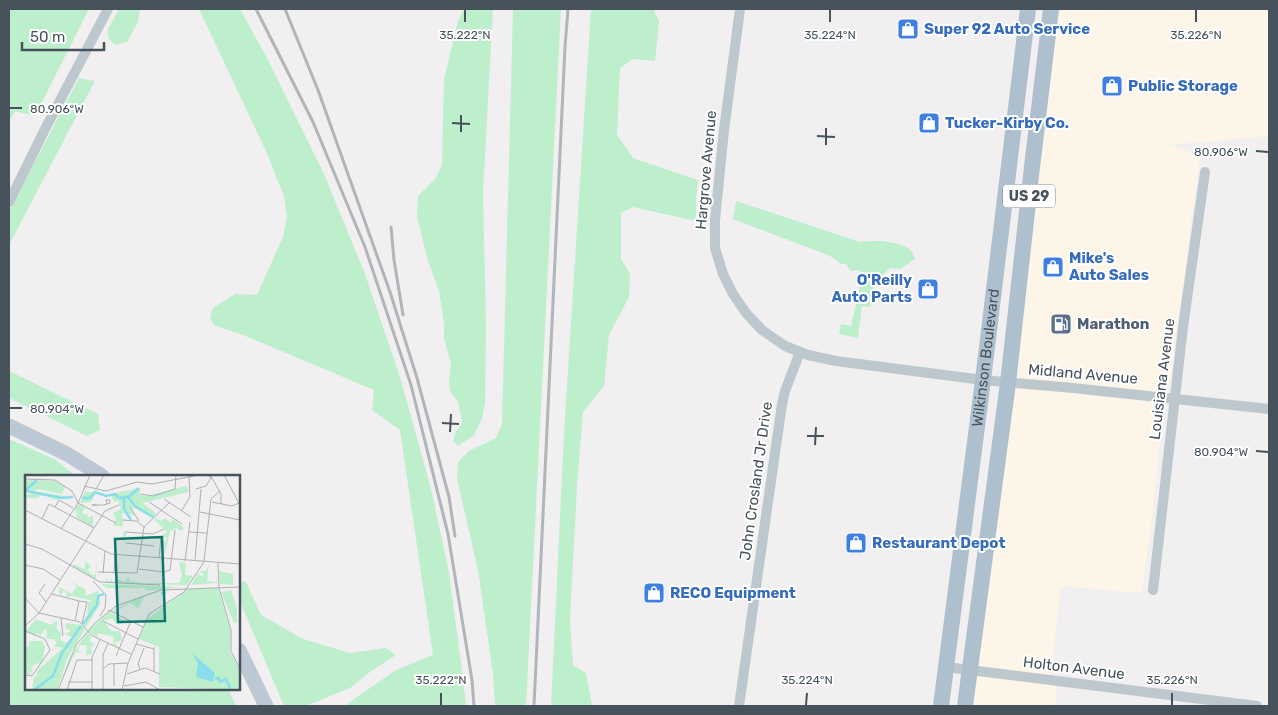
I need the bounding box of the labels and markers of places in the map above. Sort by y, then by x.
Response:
shop icon: Super 92 Auto Service [896,17,920,41]
place label: Super 92 Auto Service [924,20,1090,38]
shop icon: Public Storage [1100,74,1124,98]
place label: Public Storage [1128,77,1238,95]
shop icon: Tucker-Kirby Co. [917,111,941,135]
place label: Tucker-Kirby Co. [945,114,1069,132]
place label: Mike's Auto Sales [1069,249,1149,284]
shop icon: Mike's Auto Sales [1041,255,1065,279]
place label: O'Reilly Auto Parts [831,271,912,306]
shop icon: O'Reilly Auto Parts [916,277,940,301]
fuel station icon: Marathon [1049,312,1073,336]
place label: Marathon [1077,315,1149,333]
shop icon: Restaurant Depot [844,531,868,555]
place label: Restaurant Depot [872,534,1005,552]
shop icon: RECO Equipment [642,581,666,605]
place label: RECO Equipment [670,584,796,602]

